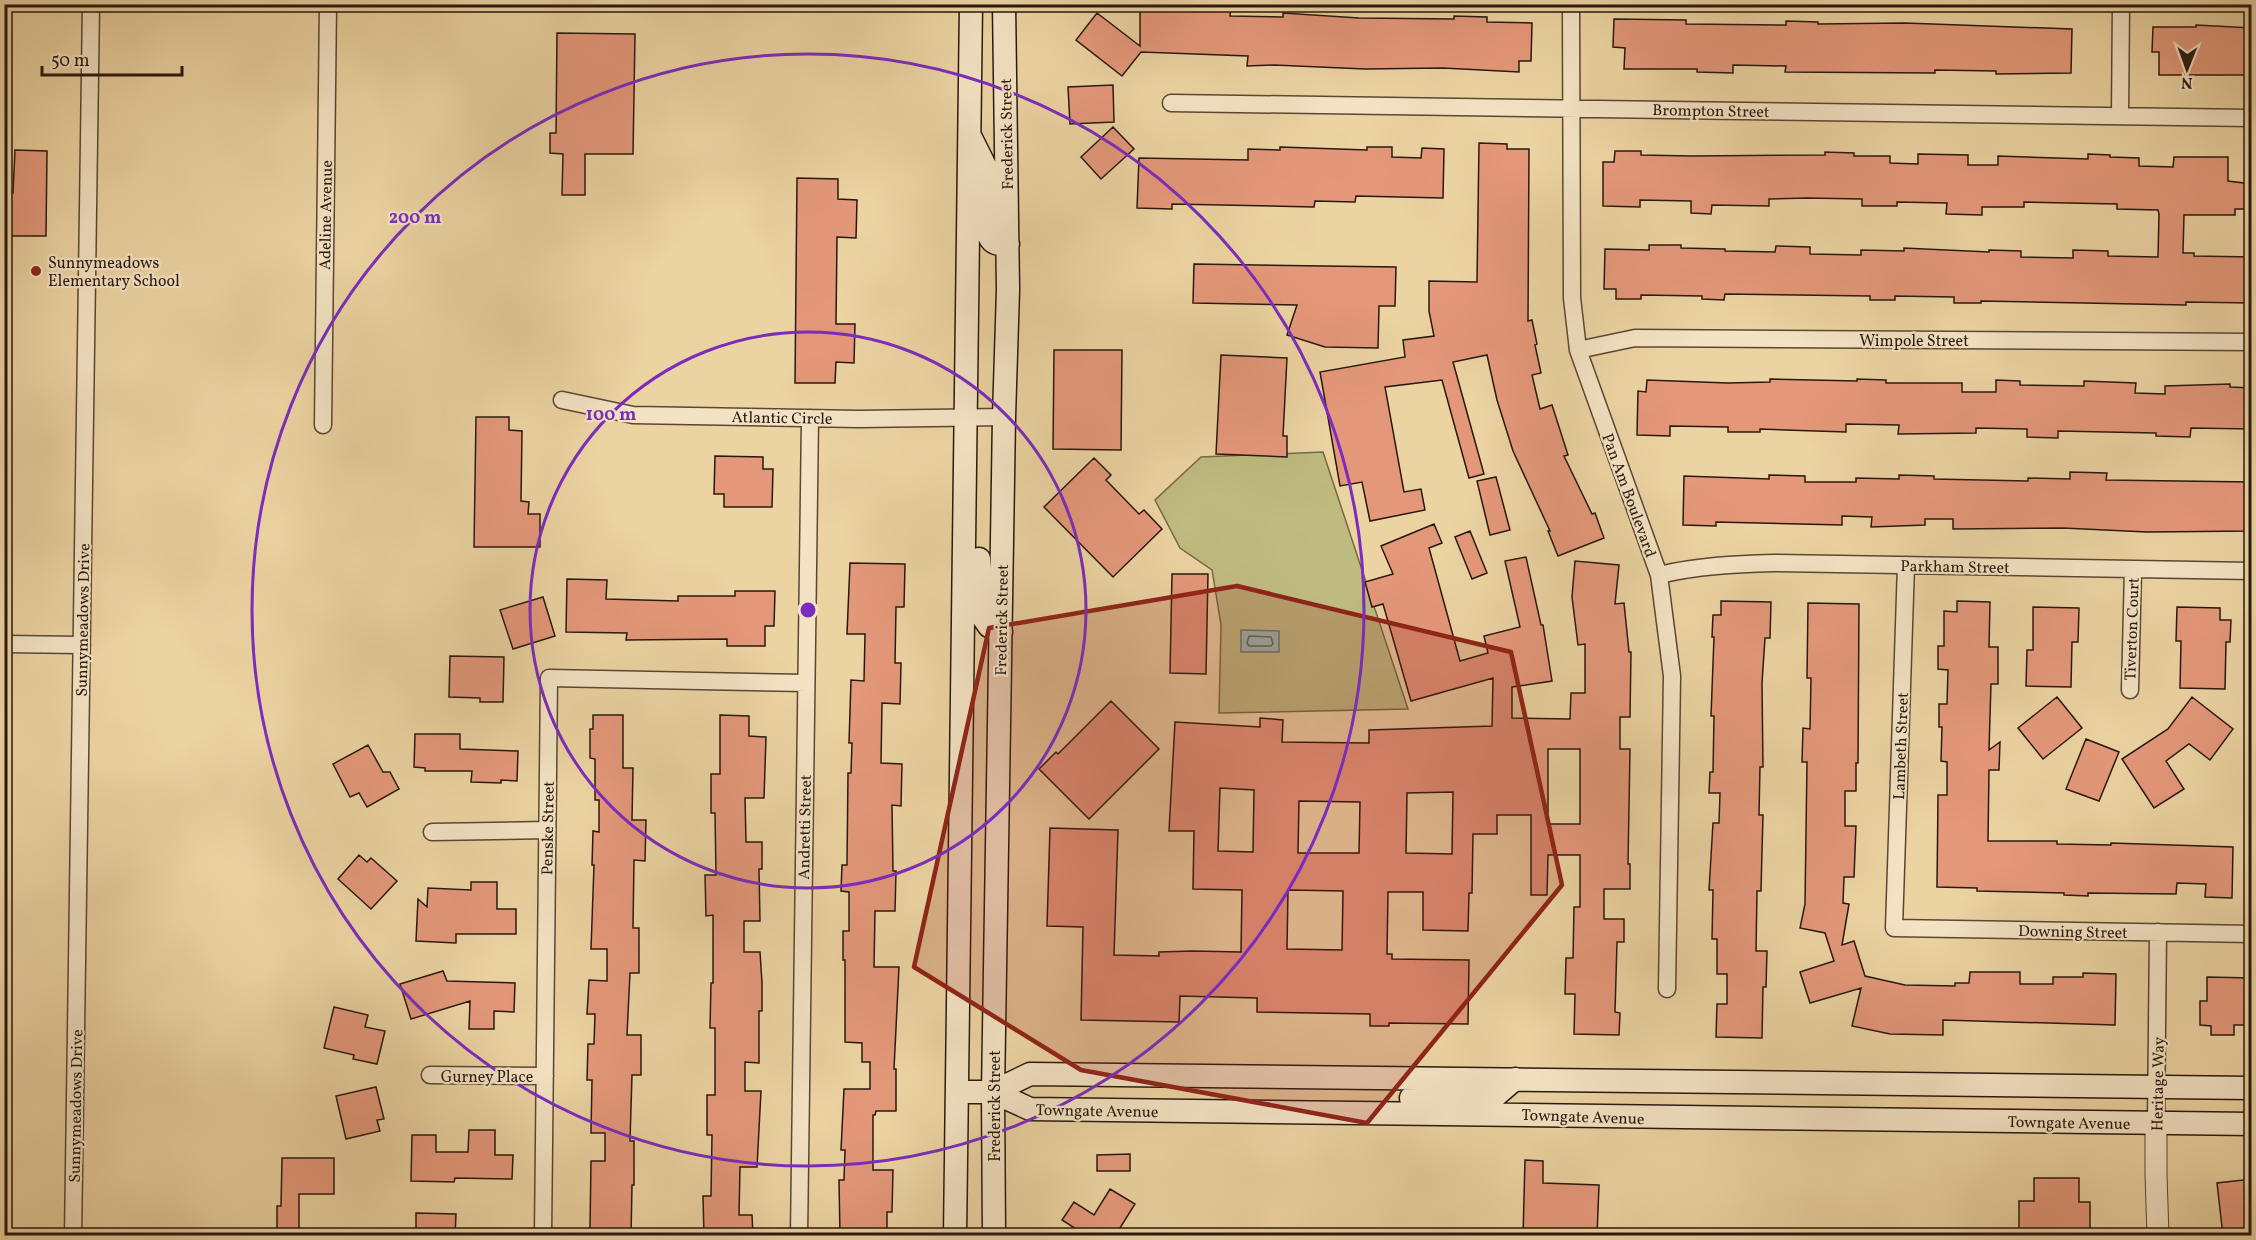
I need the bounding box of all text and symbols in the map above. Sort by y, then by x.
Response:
scale bar [42,39,182,77]
north arrow [2157,39,2217,99]
text: 50 m [51,49,90,74]
text: N [2180,71,2193,93]
street label: Frederick Street [996,78,1020,190]
street label: Brompton Street [1652,100,1770,124]
street label: Adeline Avenue [315,160,339,270]
text: 200 m [389,206,441,231]
place label: Sunnymeadows Elementary School [48,253,180,293]
marker: Sunnymeadows Elementary School [29,264,43,278]
street label: Wimpole Street [1859,331,1969,353]
text: 100 m [586,403,636,428]
street label: Atlantic Circle [731,407,833,431]
street label: Pan Am Boulevard [1595,431,1661,561]
street label: Sunnymeadows Drive [72,543,96,697]
street label: Parkham Street [1900,556,2010,580]
street label: Frederick Street [991,564,1015,676]
street label: Tiverton Court [2120,577,2146,681]
centre of rings [798,600,818,620]
street label: Lambeth Street [1889,691,1915,800]
street label: Andretti Street [794,774,818,880]
street label: Penske Street [537,780,561,875]
street label: Downing Street [2018,921,2128,945]
street label: Sunnymeadows Drive [65,1029,89,1183]
street label: Heritage Way [2147,1036,2171,1131]
street label: Frederick Street [985,1050,1007,1162]
street label: Gurney Place [441,1067,533,1089]
street label: Towngate Avenue [1035,1100,1159,1124]
street label: Towngate Avenue [1521,1105,1645,1131]
street label: Towngate Avenue [2007,1112,2131,1136]

